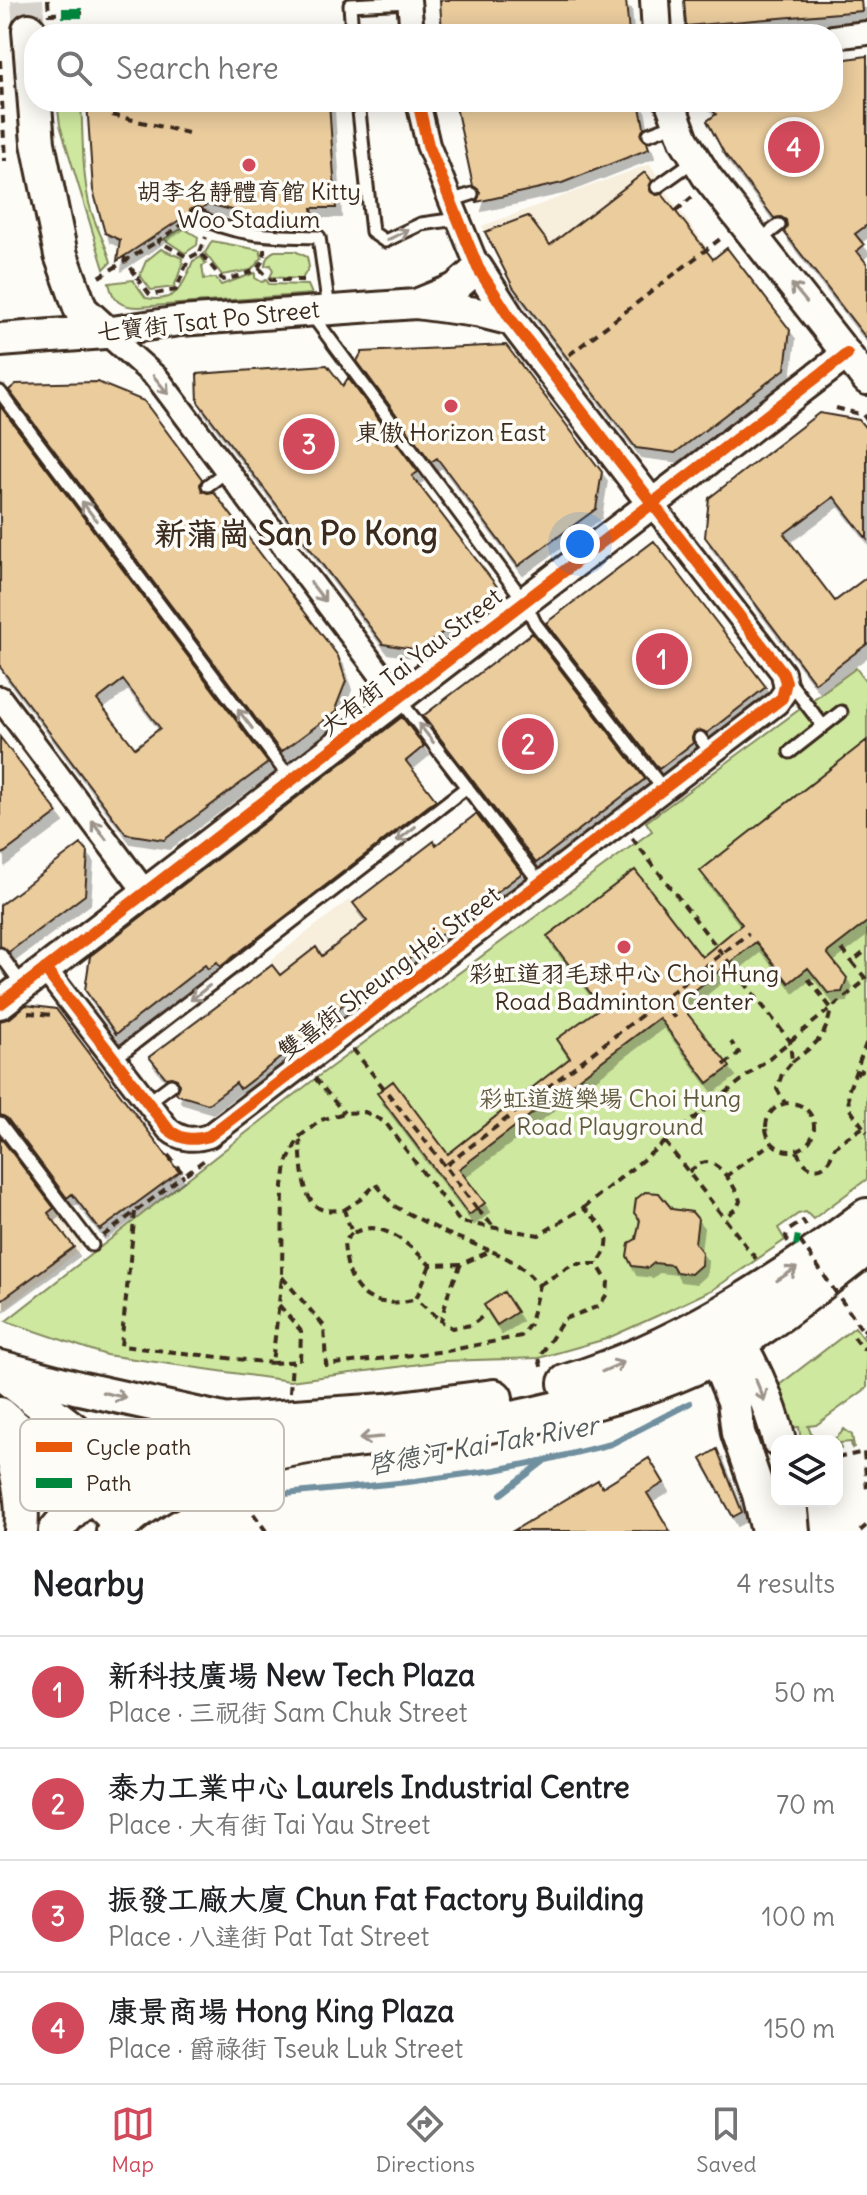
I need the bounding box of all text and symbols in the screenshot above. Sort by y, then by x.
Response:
search box [24,24,843,112]
icon: search [52,46,96,90]
text: Search here [116,49,279,87]
pin: 4 [768,117,820,177]
marker: 胡李名靜體育館 Kitty Woo Stadium [240,156,258,174]
place label: 胡李名靜體育館 Kitty Woo Stadium [137,176,361,234]
one-way arrow [386,227,410,242]
one-way arrow [790,283,808,304]
street label: 七寶街 Tsat Po Street [95,293,321,347]
one-way arrow [152,374,170,395]
marker: 東傲 Horizon East [442,397,460,415]
pin: 3 [283,414,335,474]
place label: 東傲 Horizon East [356,417,546,447]
one-way arrow [81,501,98,522]
district label: 新蒲崗 San Po Kong [154,513,438,554]
your location [560,524,600,564]
one-way arrow [310,581,327,603]
street label: 大有街 Tai Yau Street [313,581,507,742]
pin: 1 [636,629,688,689]
one-way arrow [237,709,254,730]
pin: 2 [502,714,554,774]
one-way arrow [417,723,434,744]
one-way arrow [91,820,108,841]
one-way arrow [395,826,417,843]
street label: 雙喜街 Sheung Hei Street [272,879,505,1065]
marker: 彩虹道羽毛球中心 Choi Hung Road Badminton Center [615,938,633,956]
place label: 彩虹道羽毛球中心 Choi Hung Road Badminton Center [469,958,779,1016]
one-way arrow [189,985,211,1002]
park label: 彩虹道遊樂場 Choi Hung Road Playground [479,1083,741,1141]
one-way arrow [775,1266,798,1282]
one-way arrow [600,1359,625,1374]
one-way arrow [753,1377,768,1402]
one-way arrow [100,1388,126,1403]
water label: 啓德河 Kai Tak River [365,1407,604,1481]
legend [20,1419,284,1511]
one-way arrow [358,1431,385,1446]
text: Cycle path [86,1433,191,1461]
map controls [771,1435,843,1507]
button: layers [771,1435,843,1507]
text: Path [86,1469,131,1497]
text: Nearby [32,1562,145,1605]
text: 4 results [737,1567,835,1600]
text: 新科技廣場 New Tech Plaza [108,1656,475,1694]
text: 1 [53,1676,63,1709]
text: 50 m [774,1676,835,1709]
text: Place · 三祝街 Sam Chuk Street [108,1696,468,1729]
text: 泰力工業中心 Laurels Industrial Centre [108,1768,630,1806]
text: 2 [51,1788,65,1821]
text: 70 m [776,1788,835,1821]
text: Place · 大有街 Tai Yau Street [108,1808,430,1841]
text: 振發工廠大廈 Chun Fat Factory Building [108,1880,644,1918]
text: 3 [51,1900,65,1933]
text: 100 m [761,1900,835,1933]
text: Place · 八達街 Pat Tat Street [108,1920,429,1953]
text: 康景商場 Hong King Plaza [108,1992,454,2030]
text: 4 [50,2012,66,2045]
text: 150 m [764,2012,835,2045]
text: Place · 爵祿街 Tseuk Luk Street [108,2032,463,2065]
tab: Map [111,2102,155,2178]
tab: Directions [376,2102,475,2178]
tab: Saved [696,2102,756,2178]

